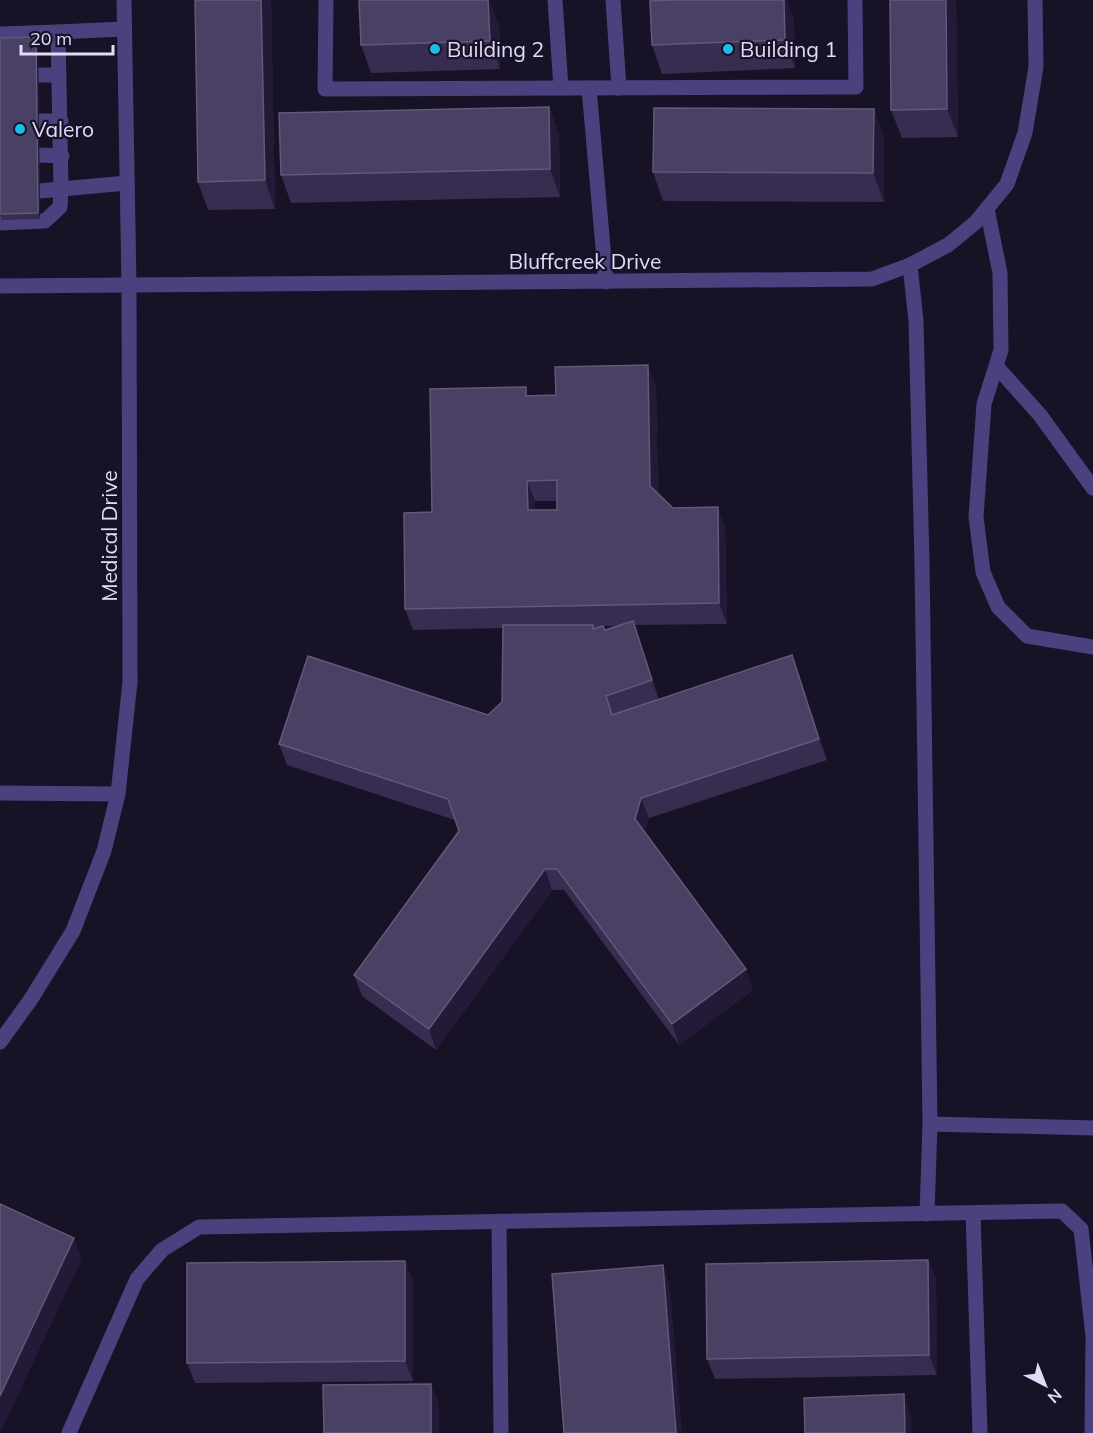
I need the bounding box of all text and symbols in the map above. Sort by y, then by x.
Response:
scale bar [21,18,112,56]
text: 20 m [30,27,72,50]
place label: Building 2 [447,36,544,62]
place label: Building 1 [740,36,837,62]
marker: Building 2 [428,42,442,56]
marker: Building 1 [721,42,735,56]
place label: Valero [32,116,94,142]
marker: Valero [13,122,27,136]
street label: Bluffcreek Drive [509,248,661,274]
street label: Medical Drive [96,470,122,602]
north arrow [1015,1355,1075,1415]
text: N [1044,1385,1066,1408]

